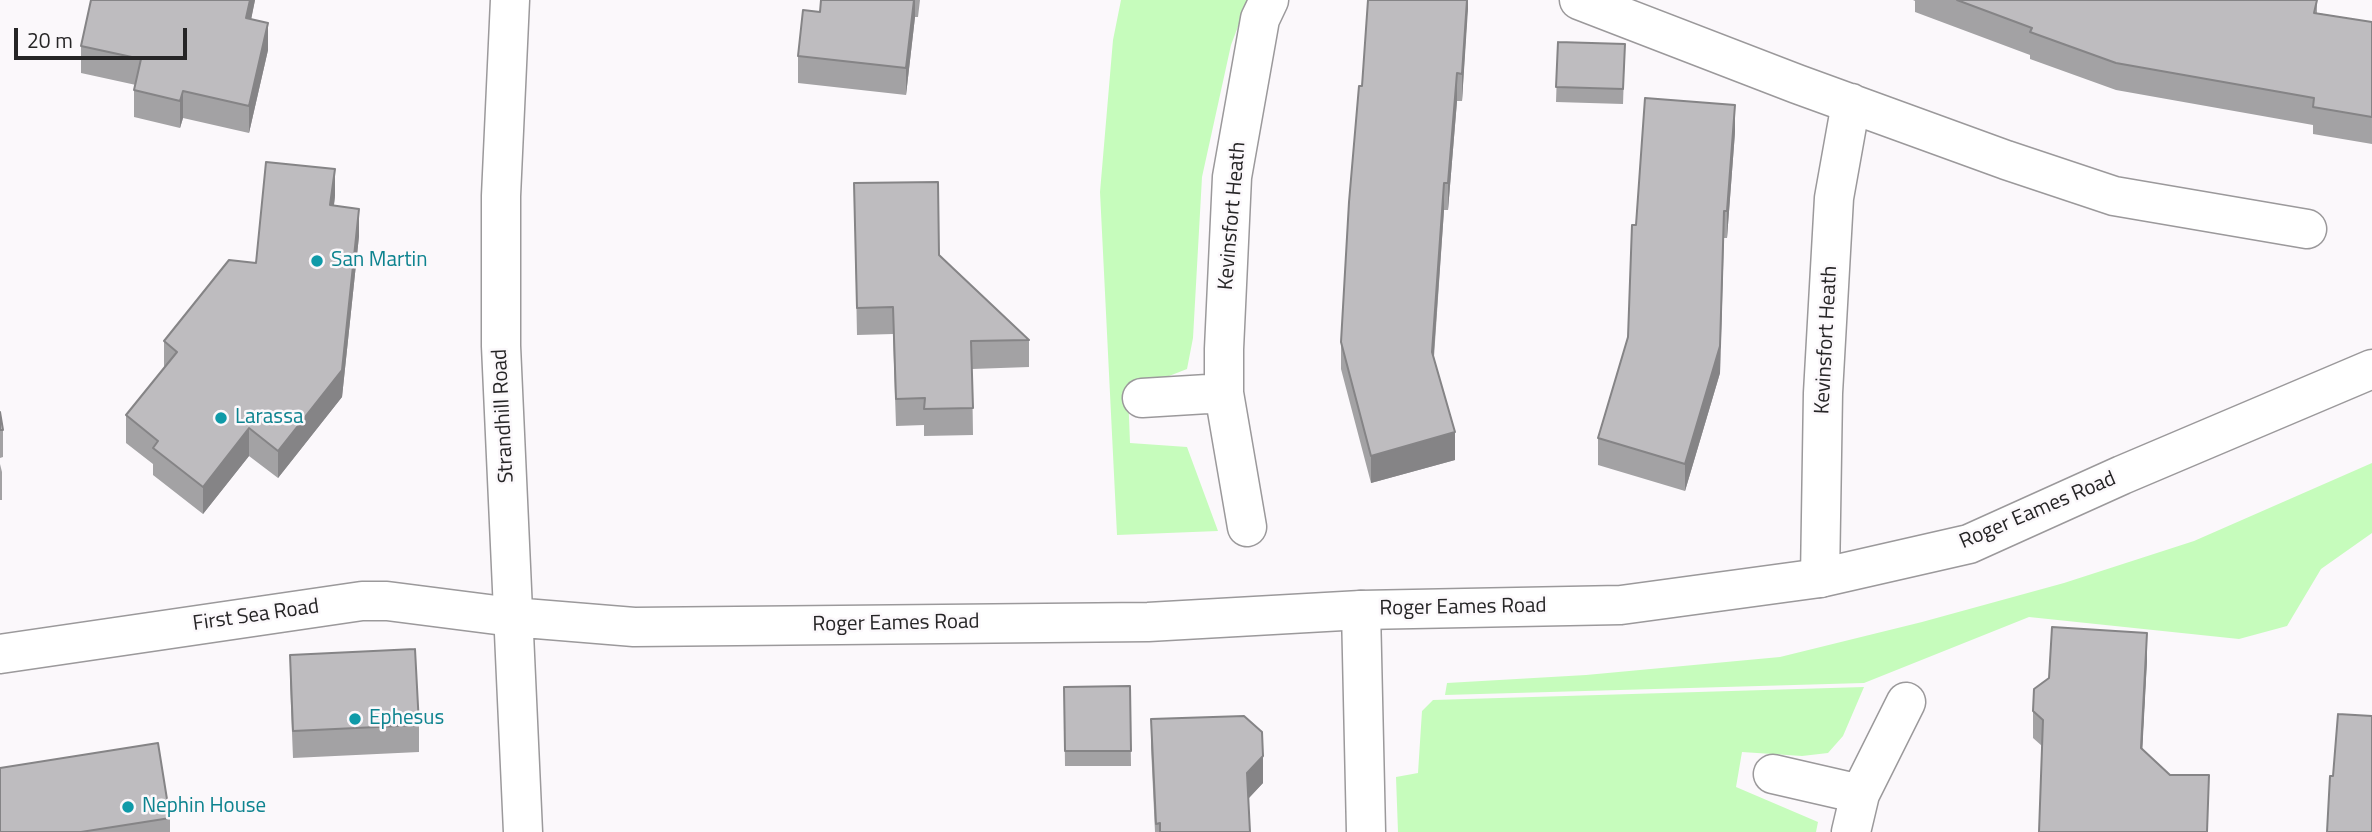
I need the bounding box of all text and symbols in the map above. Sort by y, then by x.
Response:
scale bar [18,14,191,58]
text: 20 m [27,24,73,56]
street label: Kevinsfort Heath [1214,141,1252,291]
place label: San Martin [331,248,427,274]
marker: San Martin [309,253,325,269]
street label: Kevinsfort Heath [1811,265,1843,415]
street label: Strandhill Road [488,348,520,484]
place label: Larassa [235,405,303,431]
marker: Larassa [213,410,229,426]
street label: Roger Eames Road [1956,467,2120,555]
street label: Roger Eames Road [1379,594,1547,622]
street label: First Sea Road [191,595,321,637]
street label: Roger Eames Road [812,610,980,638]
place label: Ephesus [369,706,444,732]
marker: Ephesus [347,711,363,727]
place label: Nephin House [142,794,266,820]
marker: Nephin House [120,799,136,815]

